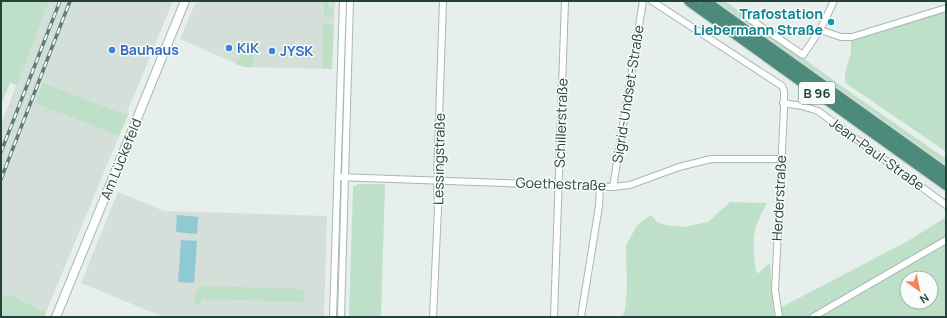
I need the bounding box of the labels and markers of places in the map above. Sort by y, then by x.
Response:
place label: Trafostation Liebermann Straße [694,4,823,39]
marker: Trafostation Liebermann Straße [826,17,836,27]
place label: KiK [237,38,260,57]
place label: Bauhaus [120,40,179,59]
place label: JYSK [280,41,314,60]
marker: KiK [224,43,234,53]
marker: Bauhaus [107,45,117,55]
marker: JYSK [267,46,277,56]

